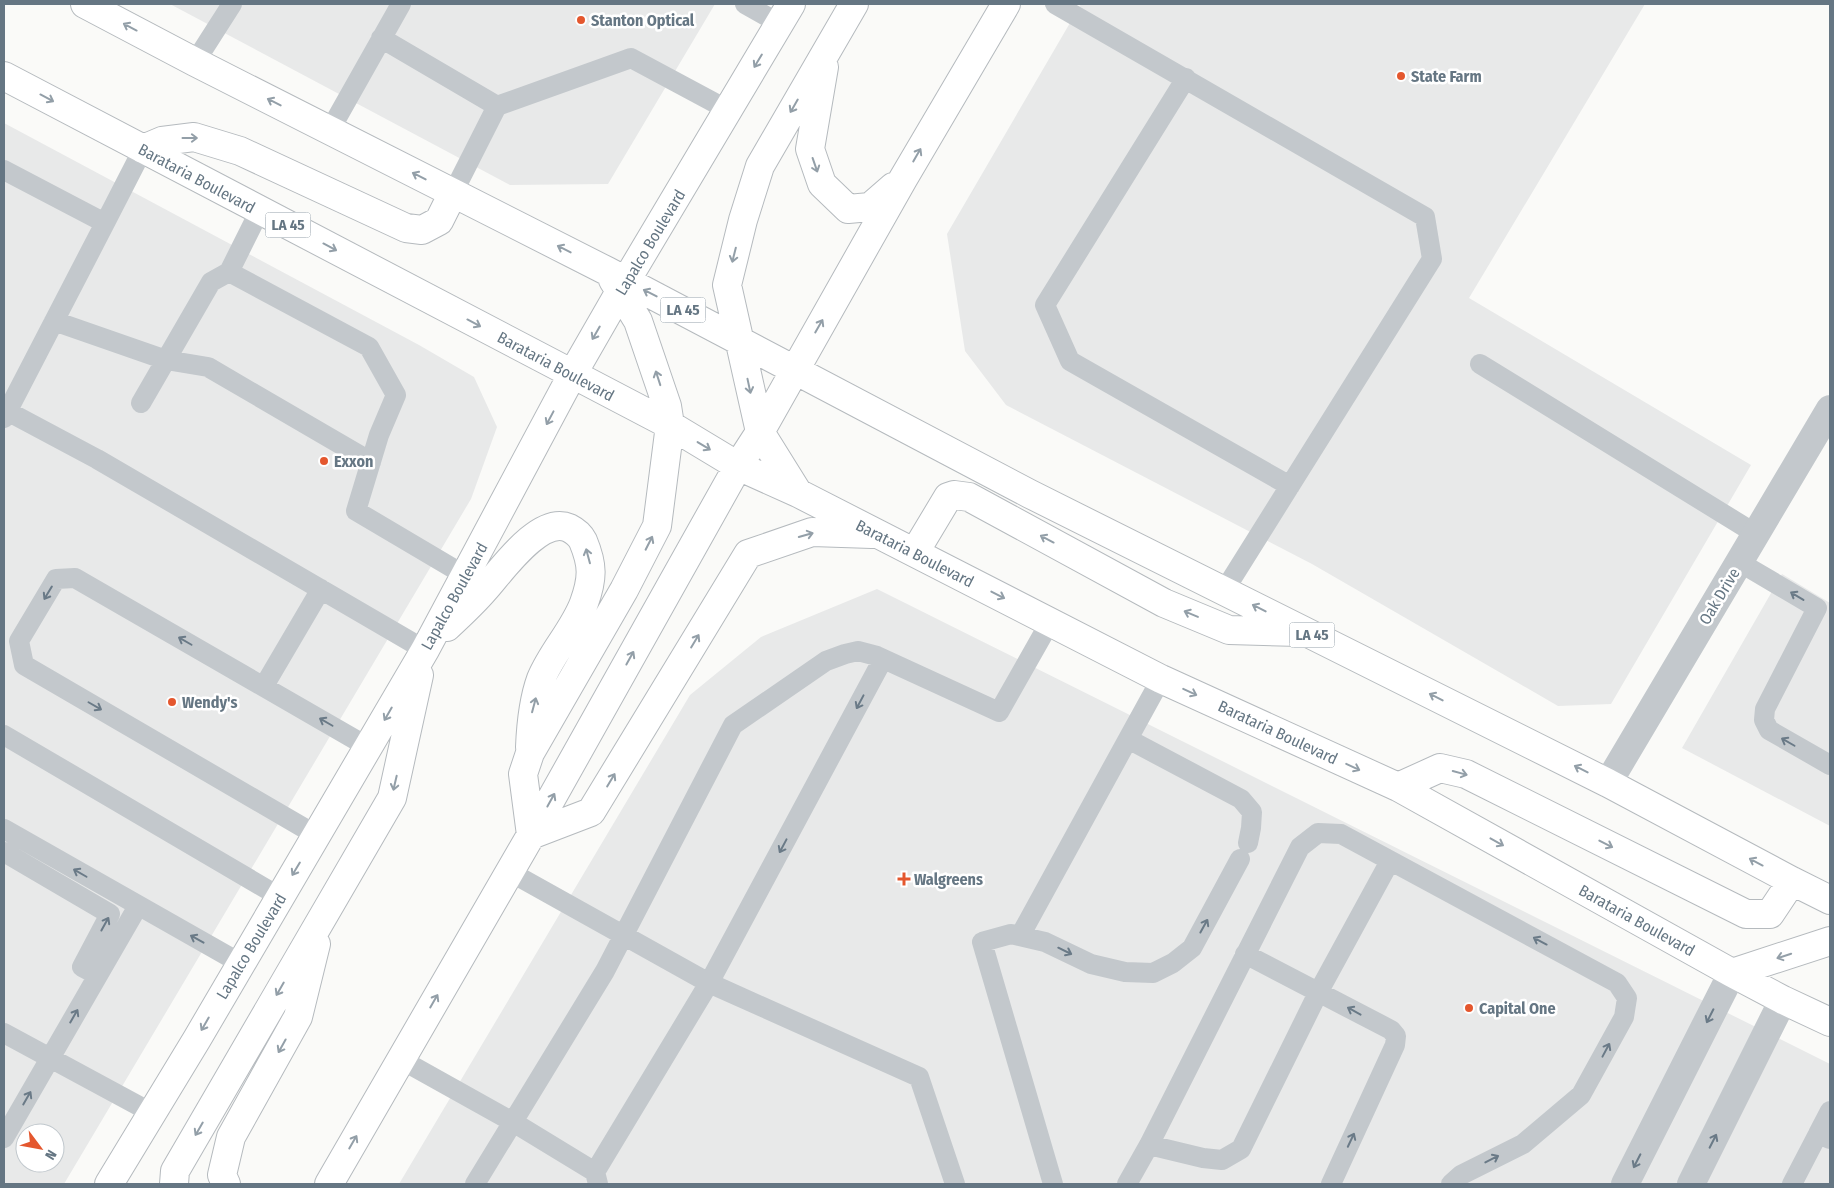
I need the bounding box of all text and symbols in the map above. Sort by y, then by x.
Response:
place label: Stanton Optical [591,11,695,30]
marker: Stanton Optical [575,14,587,26]
one-way arrow [123,22,137,32]
one-way arrow [752,53,762,67]
place label: State Farm [1411,67,1482,86]
marker: State Farm [1395,70,1407,82]
one-way arrow [39,94,54,103]
one-way arrow [267,97,282,106]
one-way arrow [789,98,799,112]
one-way arrow [182,133,198,143]
street label: Barataria Boulevard [135,140,258,217]
one-way arrow [912,148,922,162]
one-way arrow [811,156,820,172]
one-way arrow [412,171,427,180]
street label: Lapalco Boulevard [611,186,689,298]
road number: LA 45 [266,212,310,238]
one-way arrow [322,243,337,253]
one-way arrow [557,244,572,253]
one-way arrow [729,247,738,263]
one-way arrow [643,288,658,297]
road number: LA 45 [660,298,706,322]
one-way arrow [466,319,481,328]
one-way arrow [814,319,824,334]
one-way arrow [591,326,601,340]
street label: Barataria Boulevard [494,328,617,405]
one-way arrow [653,371,662,387]
one-way arrow [745,378,754,394]
one-way arrow [544,410,554,424]
one-way arrow [696,441,710,451]
place label: Exxon [334,452,373,471]
marker: Exxon [318,455,330,467]
street label: Barataria Boulevard [853,516,977,591]
one-way arrow [797,529,813,539]
one-way arrow [1040,534,1055,543]
one-way arrow [645,536,654,551]
street label: Lapalco Boulevard [417,539,492,653]
one-way arrow [583,549,592,565]
street label: Oak Drive [1695,564,1744,628]
one-way arrow [42,586,52,600]
one-way arrow [990,590,1005,600]
one-way arrow [1791,591,1805,601]
one-way arrow [1252,603,1267,612]
one-way arrow [1184,609,1199,619]
road number: LA 45 [1290,622,1334,648]
one-way arrow [691,635,701,649]
one-way arrow [179,636,193,646]
one-way arrow [625,651,635,666]
one-way arrow [1182,687,1197,697]
one-way arrow [1429,692,1444,701]
place label: Wendy's [182,693,237,712]
one-way arrow [855,695,865,710]
marker: Wendy's [166,696,178,708]
street label: Barataria Boulevard [1215,696,1341,768]
one-way arrow [530,697,539,713]
one-way arrow [87,702,101,712]
one-way arrow [382,706,392,720]
one-way arrow [319,717,334,727]
one-way arrow [1781,736,1795,746]
one-way arrow [1345,762,1360,772]
one-way arrow [1574,764,1589,773]
one-way arrow [1452,769,1468,778]
one-way arrow [606,773,616,787]
one-way arrow [390,774,399,790]
one-way arrow [546,793,556,808]
one-way arrow [778,838,788,853]
one-way arrow [1489,838,1504,847]
one-way arrow [1598,840,1613,849]
one-way arrow [1748,857,1763,867]
one-way arrow [291,861,301,875]
one-way arrow [73,868,88,878]
place label: Walgreens [914,870,983,889]
marker: Walgreens [898,873,910,885]
street label: Barataria Boulevard [1575,881,1698,960]
street label: Lapalco Boulevard [212,890,290,1002]
one-way arrow [100,916,110,931]
one-way arrow [1199,919,1209,934]
one-way arrow [191,934,205,944]
one-way arrow [1532,936,1547,946]
one-way arrow [1058,947,1073,957]
one-way arrow [1777,952,1792,961]
one-way arrow [275,981,285,995]
one-way arrow [429,994,439,1009]
place label: Capital One [1479,999,1556,1018]
marker: Capital One [1463,1002,1475,1014]
one-way arrow [1348,1005,1362,1015]
one-way arrow [1705,1008,1714,1023]
one-way arrow [69,1009,79,1024]
one-way arrow [200,1016,209,1031]
one-way arrow [277,1038,287,1052]
one-way arrow [1601,1042,1611,1057]
one-way arrow [22,1092,32,1106]
one-way arrow [193,1122,203,1136]
north arrow [15,1123,65,1173]
one-way arrow [1347,1133,1357,1148]
one-way arrow [1708,1134,1718,1149]
one-way arrow [348,1135,358,1149]
text: N [41,1147,60,1163]
one-way arrow [1632,1153,1641,1168]
one-way arrow [1484,1154,1499,1163]

